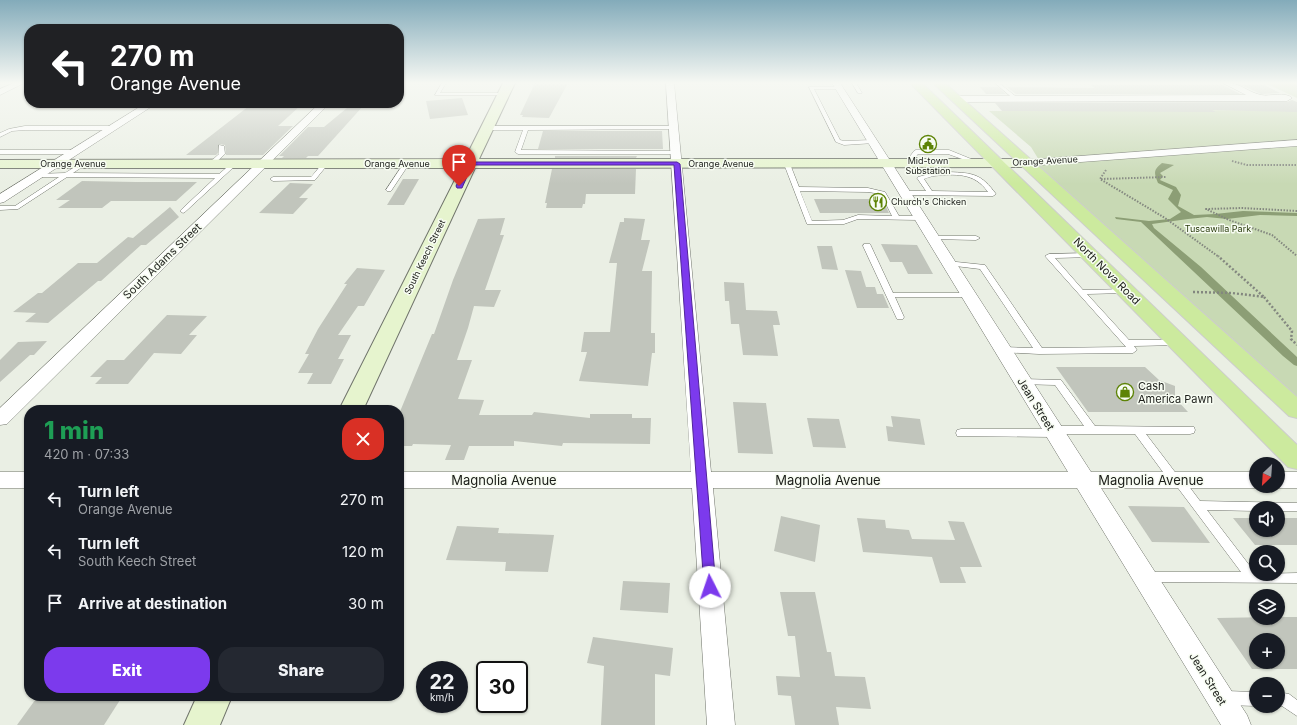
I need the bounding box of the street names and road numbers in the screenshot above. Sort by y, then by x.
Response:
street label: Orange Avenue [1012,153,1078,168]
street label: Orange Avenue [40,158,106,169]
street label: Orange Avenue [364,158,430,169]
street label: Orange Avenue [688,158,754,169]
street label: South Keech Street [402,218,447,296]
street label: South Adams Street [120,220,204,302]
street label: North Nova Road [1071,235,1143,307]
street label: Jean Street [1014,375,1058,433]
street label: Magnolia Avenue [451,472,557,488]
street label: Magnolia Avenue [775,472,881,488]
street label: Magnolia Avenue [1098,472,1204,488]
street label: Jean Street [1186,650,1230,708]

